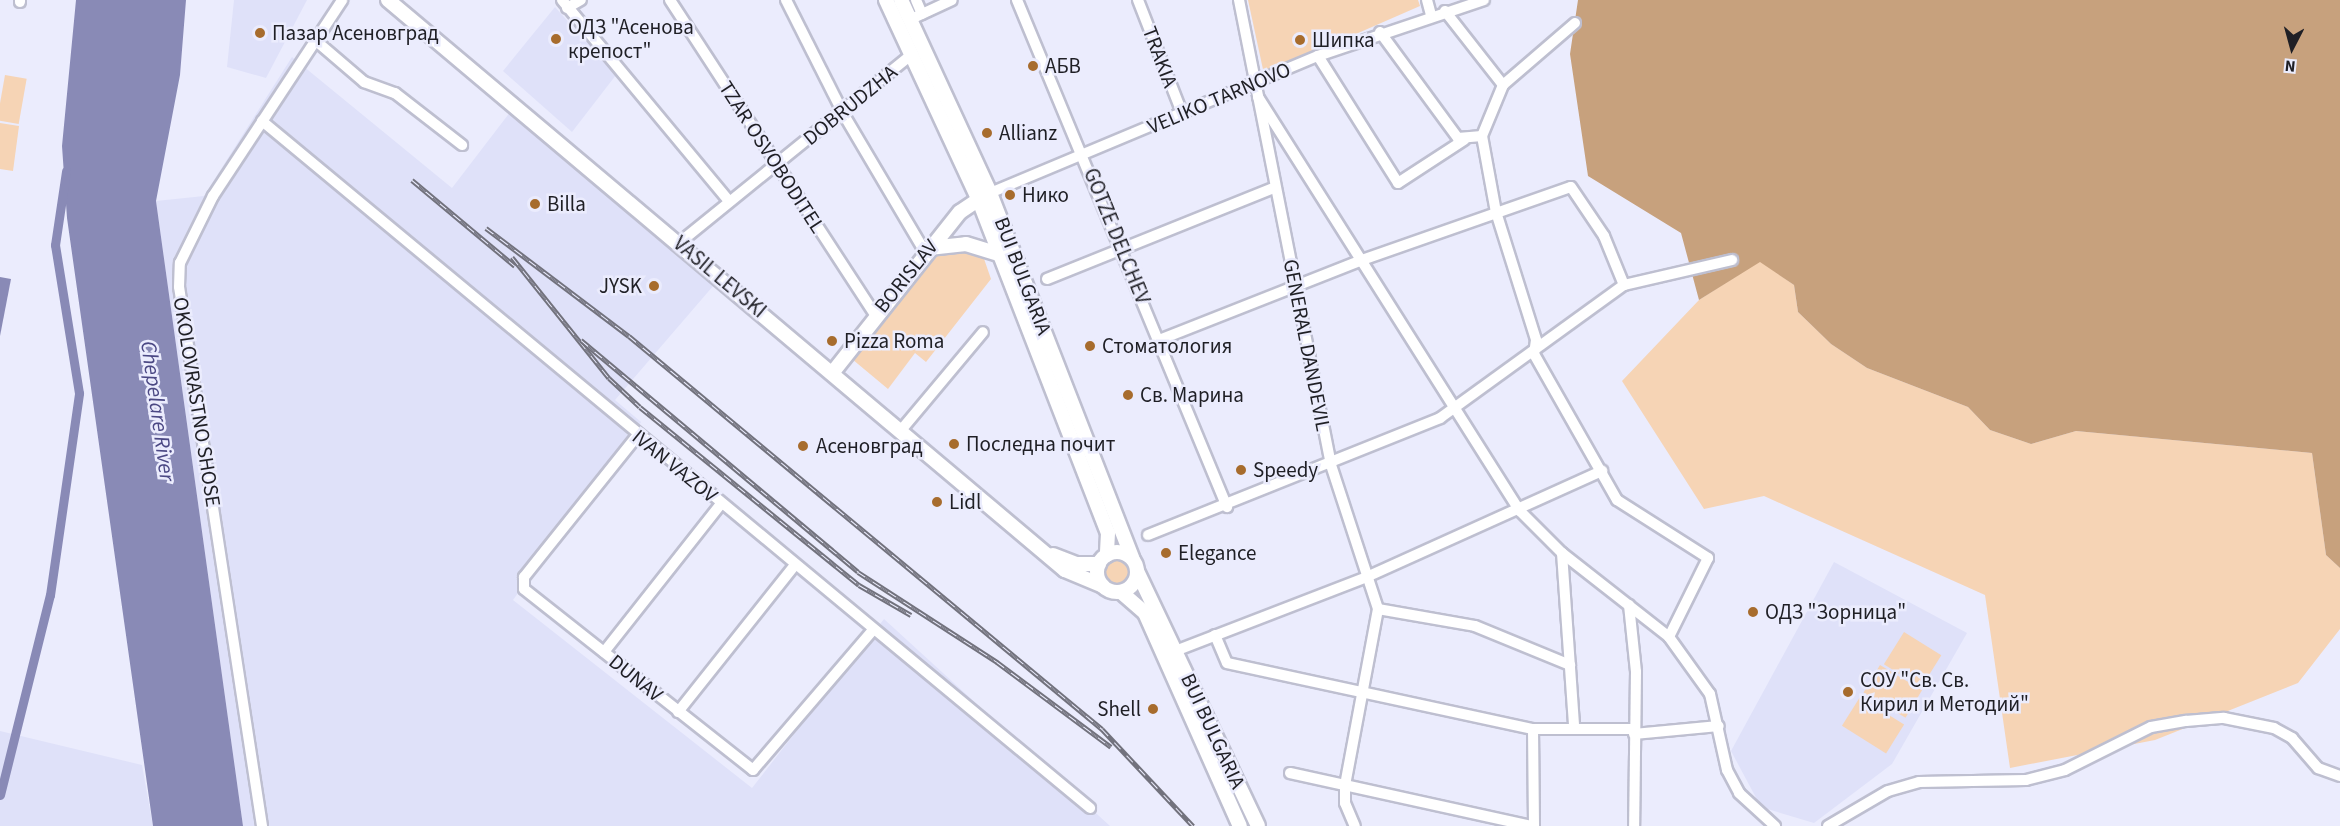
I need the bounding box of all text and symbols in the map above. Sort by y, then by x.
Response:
place label: ОДЗ "Асенова крепост" [568,14,694,64]
north arrow [2262,18,2322,78]
place label: Пазар Асеновград [272,20,439,46]
street label: TRAKIA [1137,23,1183,91]
marker: Пазар Асеновград [253,26,267,40]
place label: Шипка [1312,27,1375,53]
marker: ОДЗ "Асенова крепост" [549,32,563,46]
marker: Шипка [1293,33,1307,47]
place label: АБВ [1045,53,1081,79]
text: N [2284,54,2297,77]
street label: VELIKO TARNOVO [1144,56,1294,140]
street label: DOBRUDZHA [798,59,902,151]
marker: АБВ [1026,59,1040,73]
street label: TZAR OSVOBODITEL [714,76,830,238]
place label: Allianz [999,120,1057,146]
marker: Allianz [980,126,994,140]
street label: GOTZE DELCHEV [1078,164,1156,308]
place label: Нико [1022,182,1069,208]
marker: Нико [1003,188,1017,202]
place label: Billa [547,191,586,217]
marker: Billa [528,197,542,211]
street label: BUI BULGARIA [989,213,1057,339]
street label: VASIL LEVSKI [668,231,772,323]
street label: BORISLAV [869,234,943,318]
street label: GENERAL DANDEVIL [1278,257,1336,433]
place label: JYSK [599,273,642,299]
marker: JYSK [647,279,661,293]
street label: OKOLOVRASTNO SHOSE [168,295,226,509]
place label: Pizza Roma [844,328,944,354]
place label: Стоматология [1102,333,1232,359]
marker: Pizza Roma [825,334,839,348]
water label: Chepelare River [134,339,180,483]
marker: Стоматология [1083,339,1097,353]
place label: Св. Марина [1140,382,1244,408]
marker: Св. Марина [1121,388,1135,402]
street label: IVAN VAZOV [627,424,723,508]
place label: Последна почит [966,431,1115,457]
place label: Асеновград [816,433,923,459]
marker: Асеновград [794,437,812,455]
marker: Последна почит [947,437,961,451]
place label: Speedy [1253,457,1318,483]
marker: Speedy [1234,463,1248,477]
place label: Lidl [949,489,981,515]
marker: Lidl [930,495,944,509]
place label: Elegance [1178,540,1256,566]
marker: Elegance [1159,546,1173,560]
place label: ОДЗ "Зорница" [1765,599,1906,625]
marker: ОДЗ "Зорница" [1746,605,1760,619]
street label: DUNAV [604,649,668,707]
place label: СОУ "Св. Св. Кирил и Методий" [1860,667,2029,717]
street label: BUI BULGARIA [1175,669,1251,793]
marker: СОУ "Св. Св. Кирил и Методий" [1841,685,1855,699]
place label: Shell [1097,696,1141,722]
marker: Shell [1146,702,1160,716]

